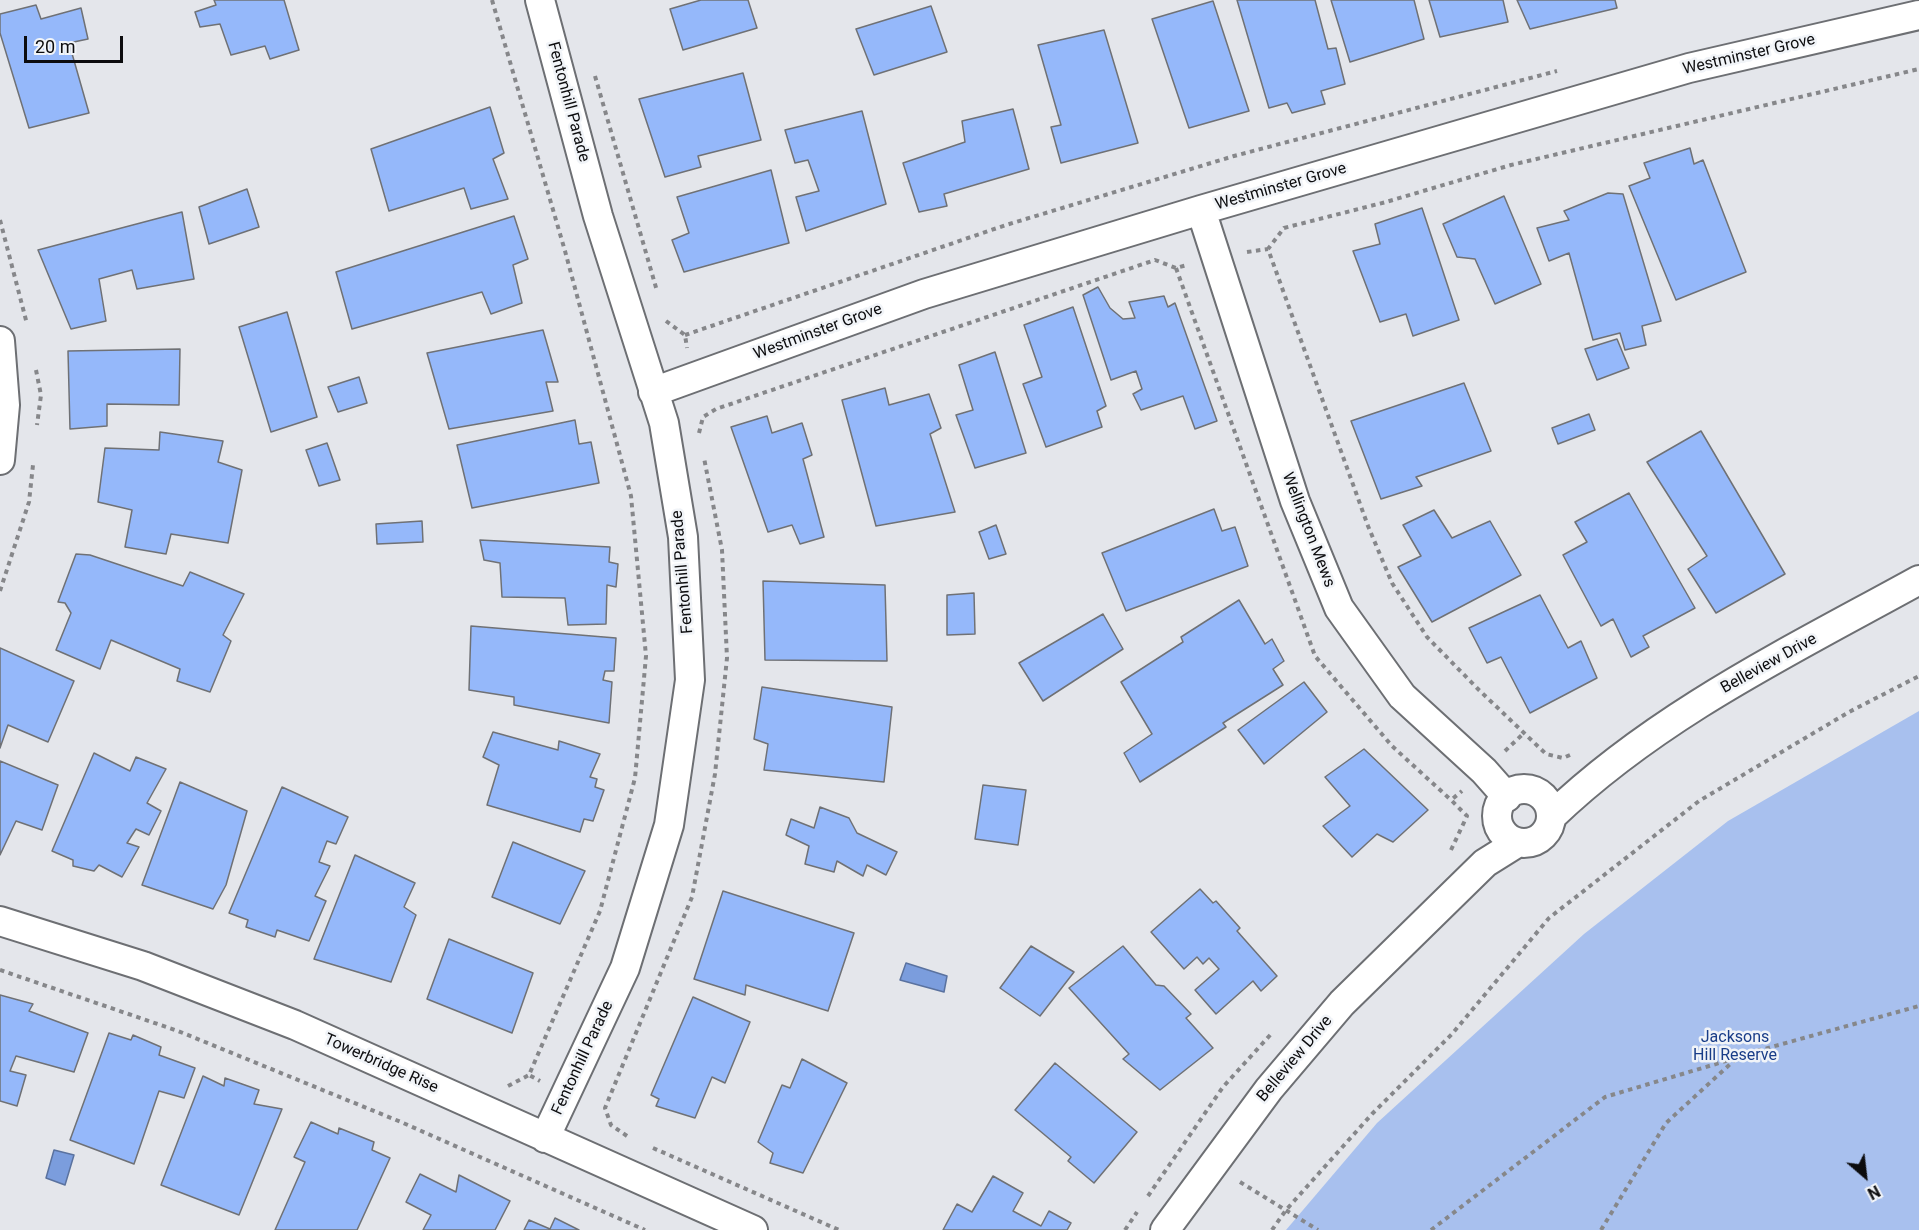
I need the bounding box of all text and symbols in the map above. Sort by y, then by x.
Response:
scale bar [27,24,126,62]
street label: Westminster Grove [1681,30,1817,80]
text: 20 m [35,36,75,57]
street label: Fentonhill Parade [543,40,593,164]
street label: Westminster Grove [1213,159,1349,215]
street label: Westminster Grove [751,300,885,364]
street label: Wellington Mews [1277,470,1339,590]
street label: Fentonhill Parade [668,510,698,634]
street label: Belleview Drive [1718,630,1820,698]
street label: Fentonhill Parade [548,998,618,1118]
street label: Belleview Drive [1253,1012,1337,1106]
park label: Jacksons Hill Reserve [1693,1028,1777,1066]
street label: Towerbridge Rise [321,1030,441,1098]
north arrow [1835,1146,1895,1206]
text: N [1864,1181,1883,1203]

